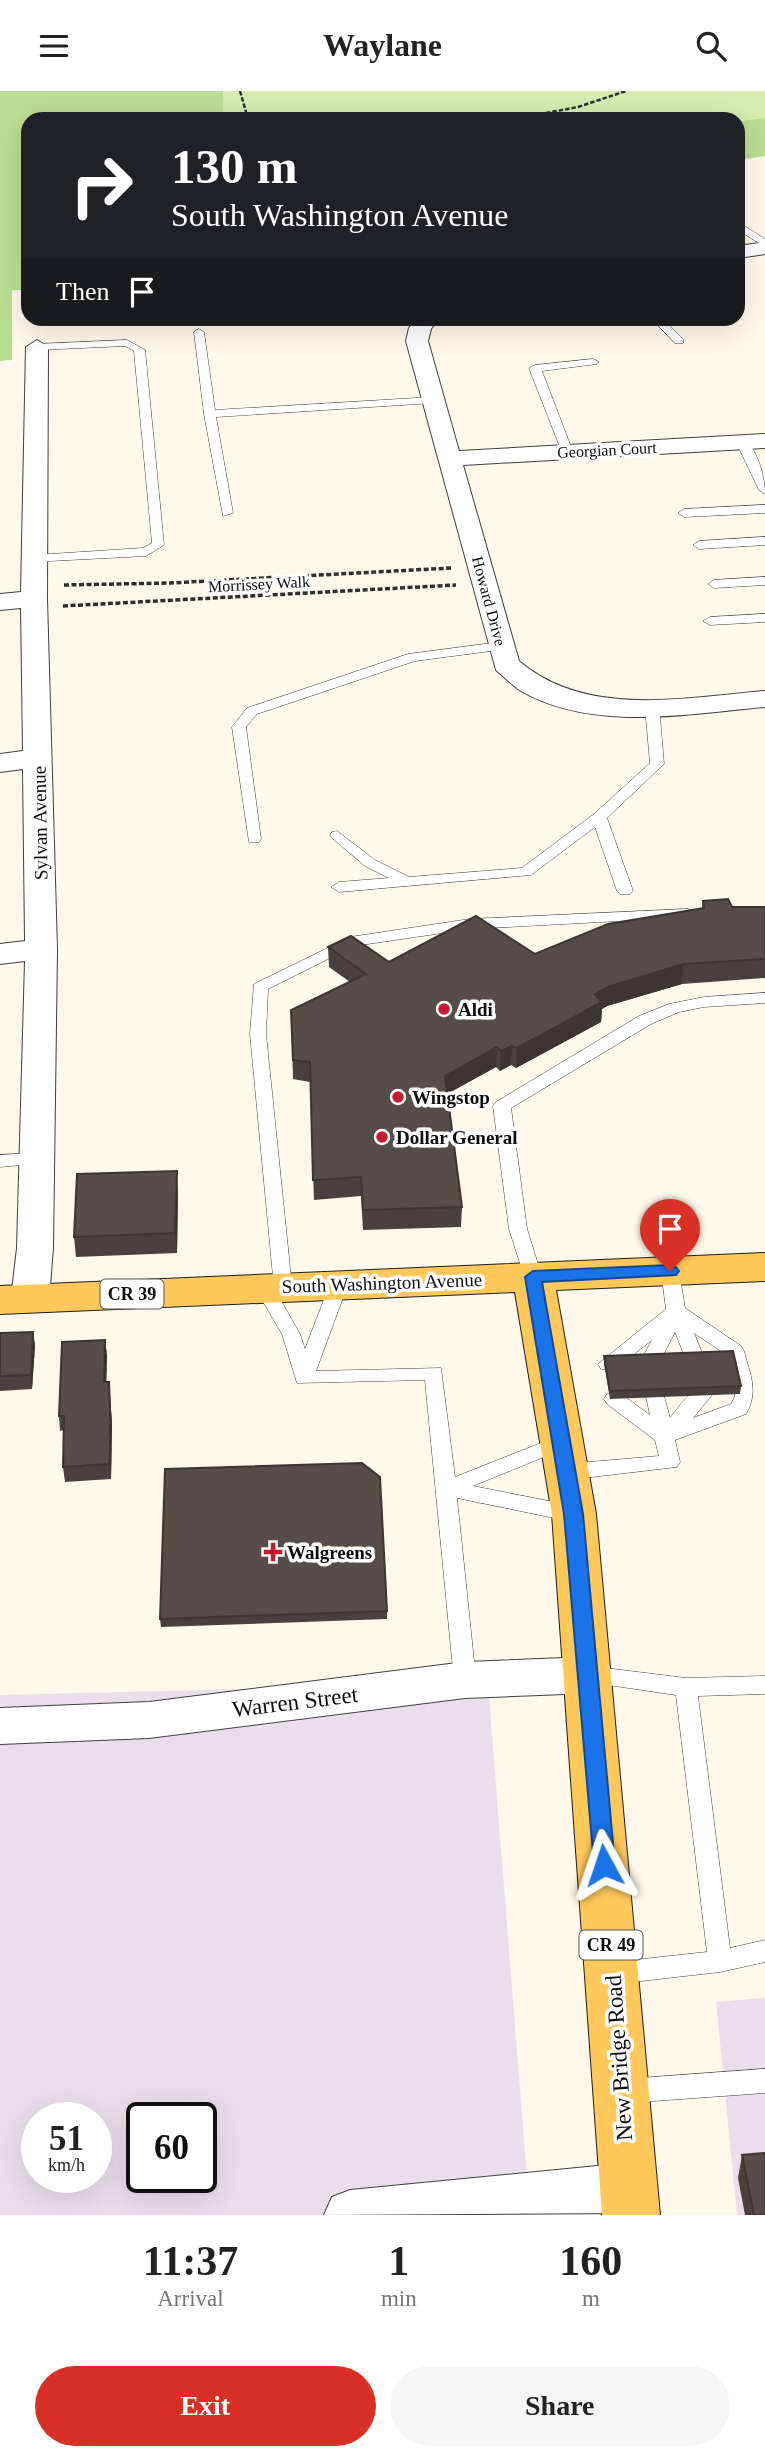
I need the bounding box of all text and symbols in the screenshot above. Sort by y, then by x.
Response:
icon: menu [35,27,73,65]
text: Waylane [323,27,442,63]
icon: search [692,27,730,65]
text: 130 m [171,139,298,194]
icon: right [56,140,147,231]
text: South Washington Avenue [171,197,509,233]
icon: arrive [123,273,161,311]
text: Then [56,277,109,306]
street label: Georgian Court [557,439,658,462]
street label: Howard Drive [469,554,509,648]
street label: Morrissey Walk [208,573,310,596]
street label: Sylvan Avenue [29,766,51,880]
place label: Aldi [458,999,493,1020]
marker: Aldi [436,1001,452,1017]
place label: Wingstop [412,1087,490,1108]
marker: Wingstop [390,1089,406,1105]
place label: Dollar General [396,1127,518,1148]
marker: Dollar General [374,1129,390,1145]
pin [640,1199,700,1271]
icon: arrive [651,1210,689,1248]
street label: South Washington Avenue [281,1269,483,1297]
road number: CR 39 [100,1279,164,1309]
place label: Walgreens [287,1542,372,1563]
marker: Walgreens [265,1544,281,1560]
street label: Warren Street [231,1682,360,1722]
position arrow [567,1828,641,1902]
road number: CR 49 [580,1931,642,1959]
street label: New Bridge Road [601,1974,637,2142]
speed limit sign: 60 [126,2102,217,2193]
text: 51 [49,2119,84,2158]
text: km/h [48,2155,85,2175]
text: 11:37 [143,2238,238,2284]
text: 1 [388,2238,409,2284]
text: 160 [559,2238,622,2284]
text: Arrival [157,2286,224,2311]
text: min [381,2286,417,2311]
text: m [582,2286,600,2311]
button: Exit [35,2366,376,2446]
button: Share [390,2366,730,2446]

